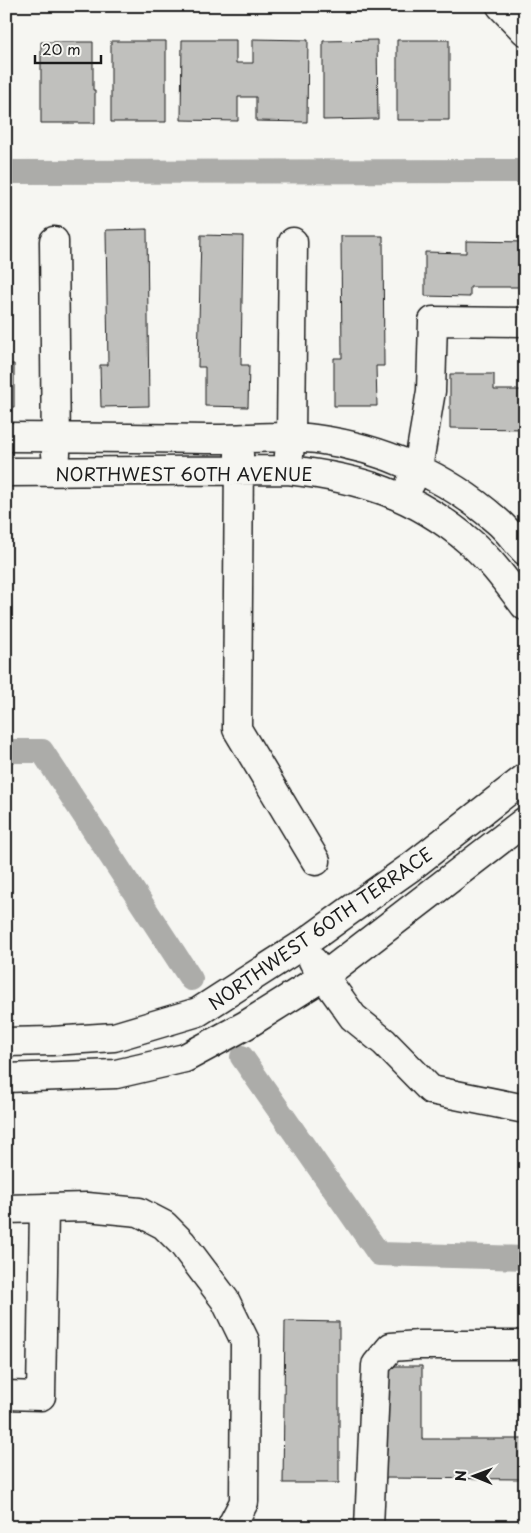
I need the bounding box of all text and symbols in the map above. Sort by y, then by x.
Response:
scale bar [35,32,101,64]
text: 20 m [42,37,81,60]
street label: NORTHWEST 60TH AVENUE [55,460,313,487]
street label: NORTHWEST 60TH TERRACE [202,840,438,1016]
north arrow [448,1450,498,1500]
text: N [450,1470,471,1481]

